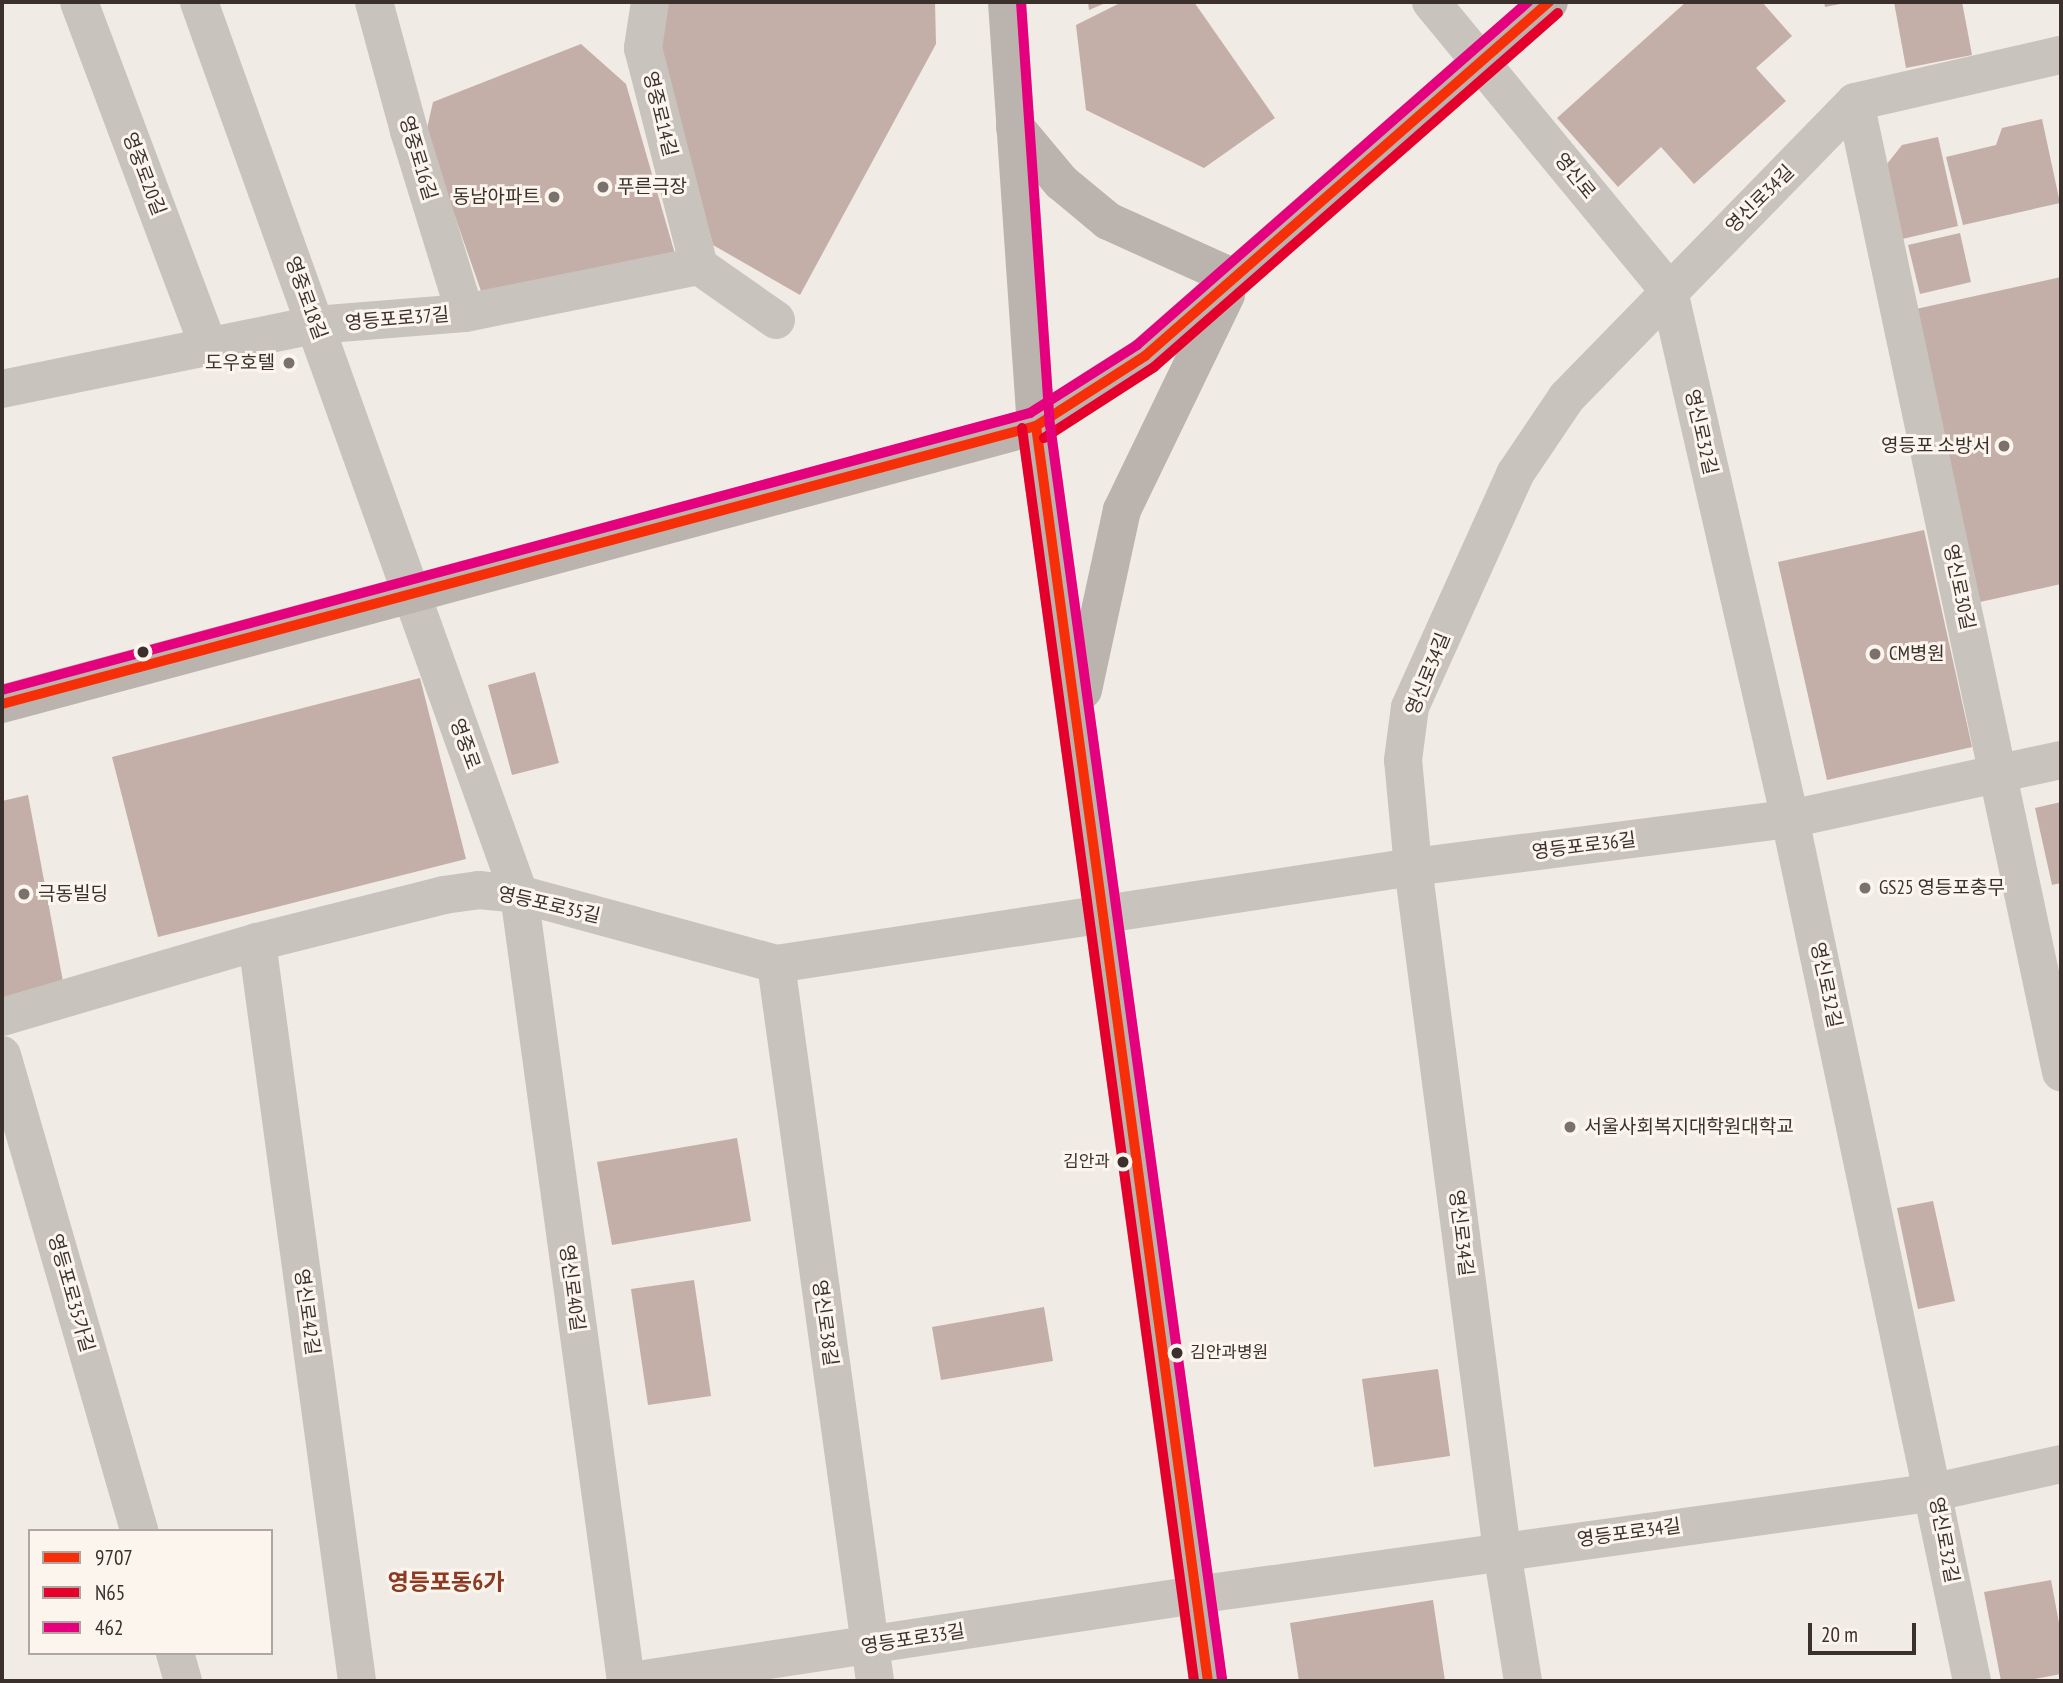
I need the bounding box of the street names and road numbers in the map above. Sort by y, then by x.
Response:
street label: 영중로14길 [638,69,682,159]
street label: 영중로16길 [394,113,442,203]
street label: 영중로20길 [118,129,170,219]
street label: 영신로 [1550,148,1600,204]
street label: 영신로34길 [1721,160,1799,238]
street label: 영중로18길 [280,253,332,343]
street label: 영등포로37길 [344,303,450,335]
street label: 영신로32길 [1680,387,1722,477]
street label: 영신로30길 [1939,542,1979,632]
street label: 영신로34길 [1401,629,1455,719]
street label: 영중로 [445,715,485,773]
street label: 영등포로36길 [1531,828,1637,864]
street label: 영등포로35길 [496,882,602,928]
street label: 영신로32길 [1806,940,1846,1030]
street label: 영신로34길 [1444,1188,1478,1278]
street label: 영등포로35가길 [43,1231,99,1355]
street label: 영신로40길 [555,1243,589,1333]
street label: 영신로42길 [290,1267,324,1357]
street label: 영신로38길 [808,1278,842,1368]
street label: 영신로32길 [1925,1495,1963,1585]
street label: 영등포로34길 [1576,1514,1682,1552]
street label: 영등포로33길 [860,1620,966,1658]

